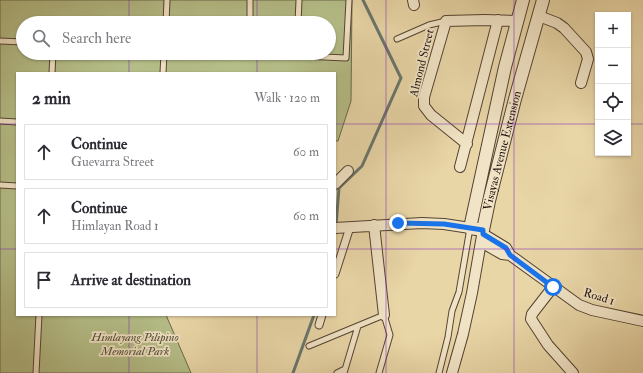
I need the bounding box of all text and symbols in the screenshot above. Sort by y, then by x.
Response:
map controls [595,12,631,156]
button: + [595,12,631,48]
search box [16,16,336,60]
icon: search [30,27,52,49]
street label: Almond Street [406,27,438,99]
text: Search here [62,29,131,48]
button: − [595,48,631,84]
button: locate [595,84,631,120]
text: 2 min [32,88,71,109]
street label: Visayas Avenue Extension [480,89,524,212]
text: Walk · 120 m [254,90,320,106]
button: layers [595,120,631,156]
text: Continue [71,135,127,154]
icon: ahead [33,141,55,163]
text: 60 m [293,144,319,160]
text: Guevarra Street [71,154,154,170]
text: Continue [71,199,127,218]
icon: ahead [33,205,55,227]
text: 60 m [293,208,319,224]
route end [389,214,407,232]
text: Himlayan Road 1 [71,218,159,234]
icon: arrive [33,269,55,291]
text: Arrive at destination [71,271,191,290]
route start [544,278,562,296]
street label: Road 1 [582,285,616,309]
park label: Himlayang Pilipino Memorial Park [90,330,179,359]

